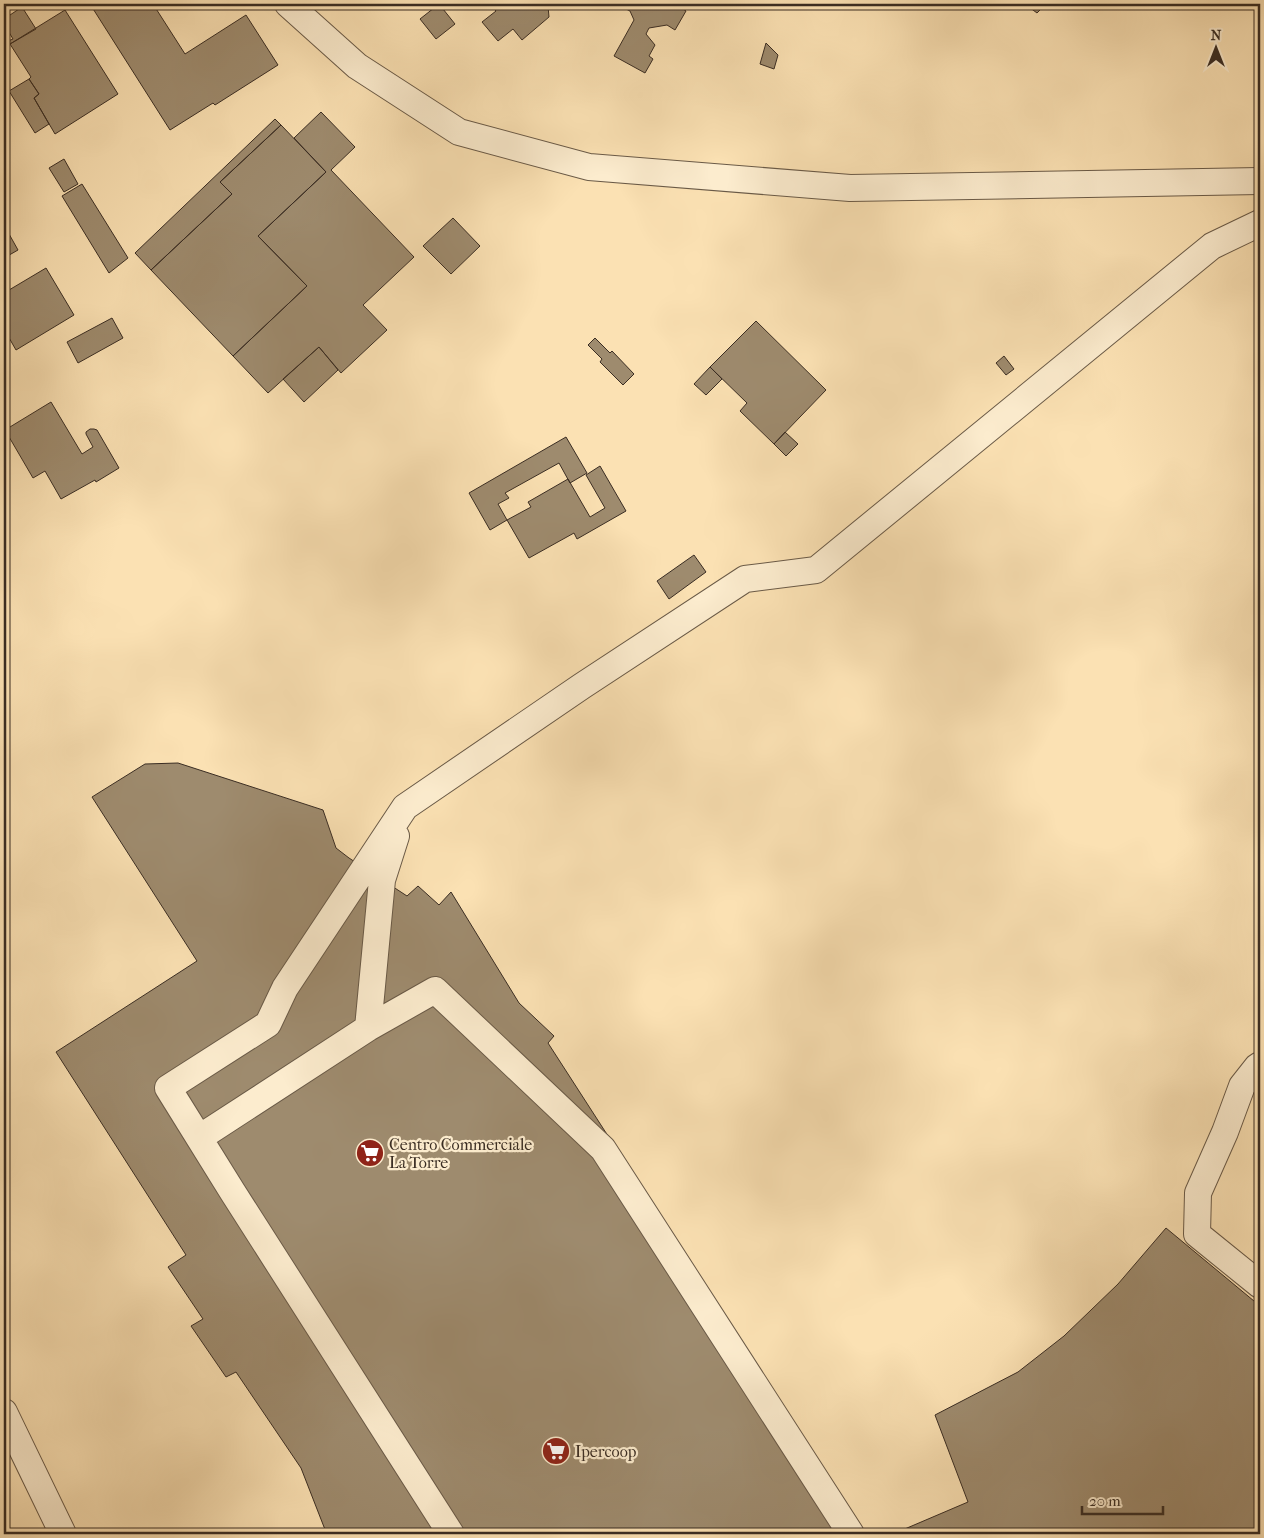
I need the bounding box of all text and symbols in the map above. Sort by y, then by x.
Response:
north arrow [1192,22,1242,72]
text: N [1211,27,1222,44]
place label: Centro Commerciale La Torre [389,1135,532,1172]
supermarket icon: Centro Commerciale La Torre [355,1138,385,1168]
supermarket icon: Ipercoop [541,1436,571,1466]
place label: Ipercoop [575,1442,637,1461]
scale bar [1082,1483,1163,1515]
text: 20 m [1089,1492,1121,1510]

